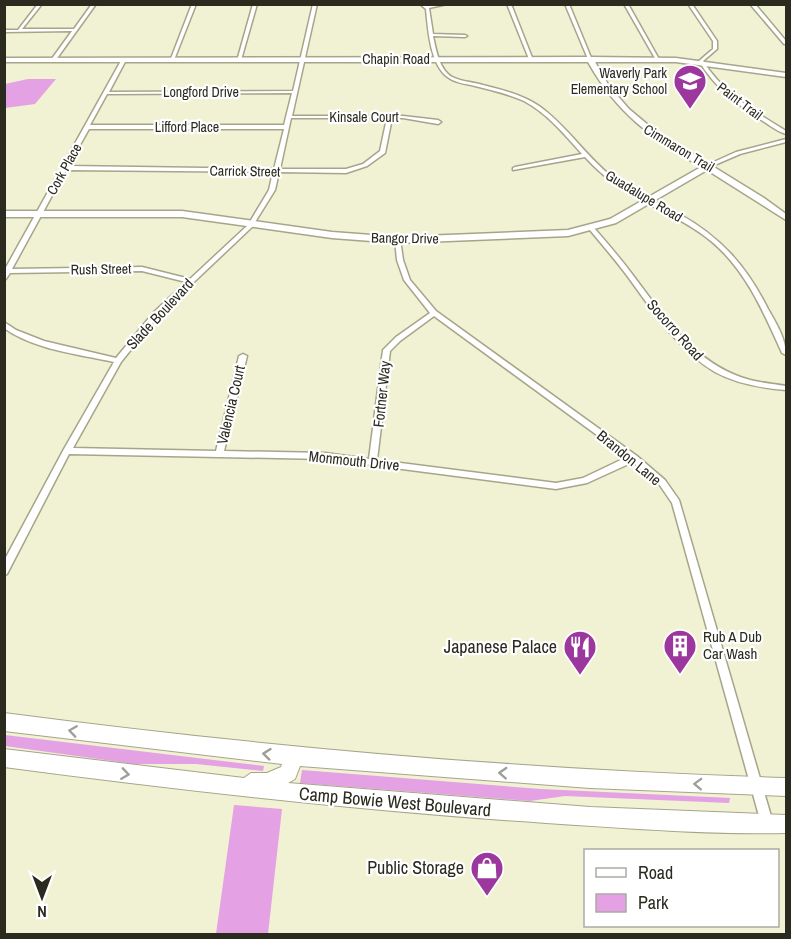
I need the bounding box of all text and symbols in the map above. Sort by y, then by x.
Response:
street label: Chapin Road [362,50,430,68]
school or university icon: Waverly Park Elementary School [672,63,708,110]
place label: Waverly Park Elementary School [571,64,667,98]
street label: Paint Trail [714,78,766,124]
street label: Longford Drive [163,83,239,101]
street label: Kinsale Court [329,108,399,126]
street label: Lifford Place [155,118,219,136]
street label: Cimmaron Trail [640,120,718,176]
street label: Cork Place [43,140,85,198]
street label: Carrick Street [209,161,281,181]
street label: Guadalupe Road [602,166,686,226]
street label: Bangor Drive [371,228,439,248]
street label: Rush Street [71,259,131,279]
street label: Slade Boulevard [121,273,198,354]
street label: Socorro Road [642,294,709,365]
street label: Fortner Way [368,359,396,428]
street label: Valencia Court [211,363,250,446]
street label: Brandon Lane [593,425,666,490]
street label: Monmouth Drive [308,445,401,476]
place label: Rub A Dub Car Wash [703,626,762,664]
building icon: Rub A Dub Car Wash [662,628,698,675]
restaurant icon: Japanese Palace [562,629,598,676]
place label: Japanese Palace [444,634,557,659]
one-way arrow [69,726,78,738]
one-way arrow [262,748,272,761]
one-way arrow [499,767,508,780]
one-way arrow [120,768,129,780]
one-way arrow [693,778,702,790]
street label: Camp Bowie West Boulevard [298,781,492,822]
legend [584,849,779,927]
shop icon: Public Storage [469,850,505,897]
place label: Public Storage [367,855,464,880]
text: Road [638,860,673,885]
north arrow [12,867,72,927]
text: Park [638,890,669,915]
text: N [37,901,47,923]

